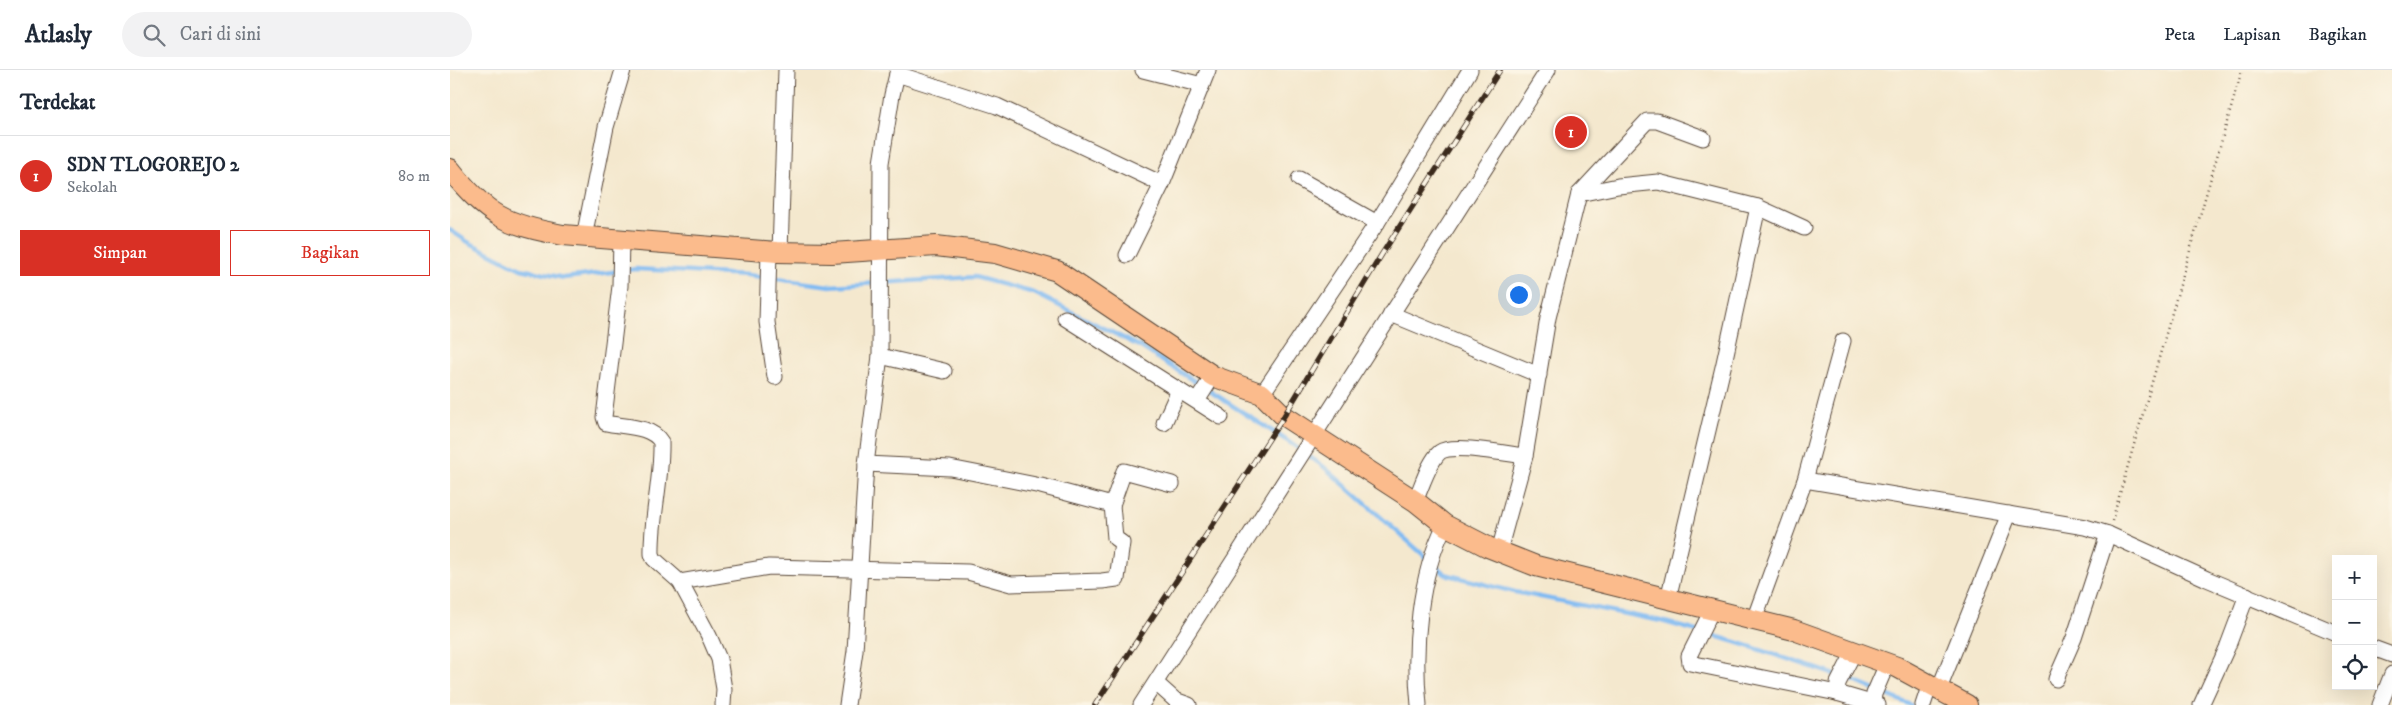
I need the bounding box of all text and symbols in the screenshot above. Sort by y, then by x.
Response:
search box [122,12,472,57]
text: Atlasly [25,20,92,50]
icon: search [140,21,168,49]
text: Cari di sini [180,23,261,46]
text: Peta [2164,24,2195,46]
text: Lapisan [2223,24,2281,46]
text: Bagikan [2309,24,2367,46]
text: Terdekat [20,90,95,116]
pin: 1 [1555,113,1587,151]
text: SDN TLOGOREJO 2 [67,154,239,177]
text: 1 [33,166,39,186]
text: 80 m [398,166,430,186]
text: Sekolah [67,177,118,197]
button: Simpan [20,230,220,276]
button: Bagikan [230,230,430,276]
your location [1506,282,1532,308]
map controls [2332,555,2377,690]
button: + [2332,555,2377,600]
button: − [2332,600,2377,645]
button: locate [2332,645,2377,690]

